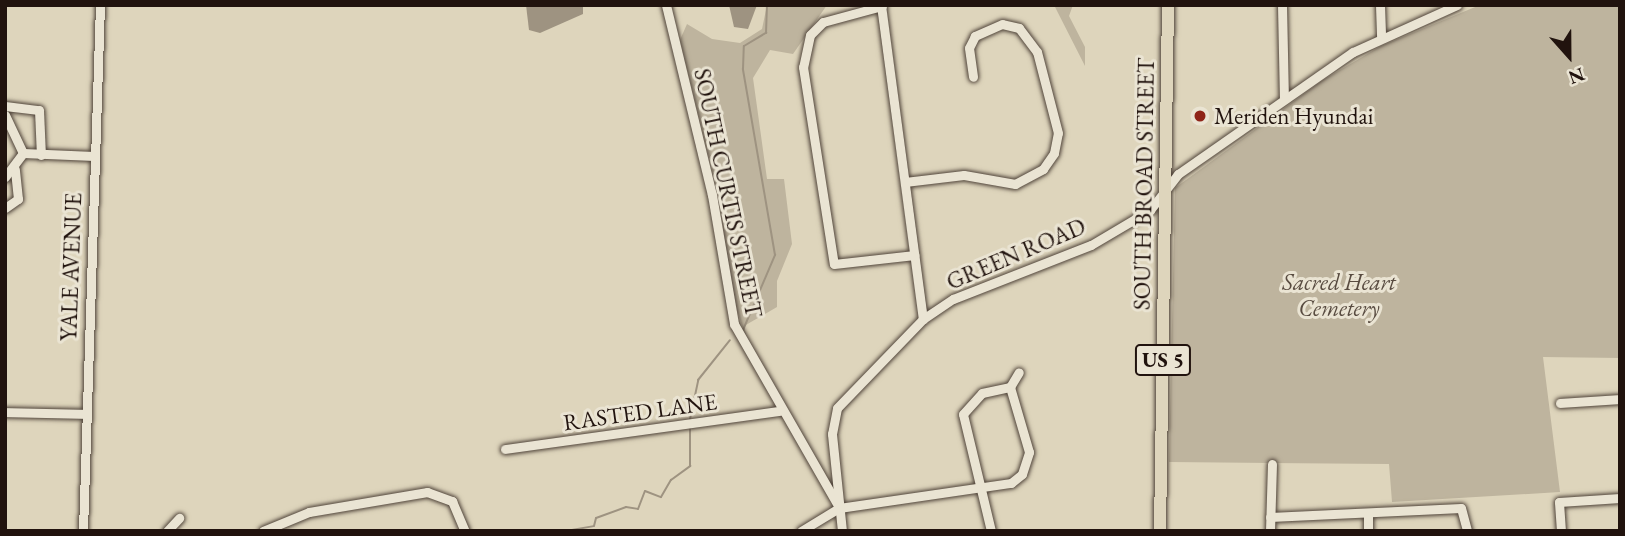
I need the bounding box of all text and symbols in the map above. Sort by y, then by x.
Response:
north arrow [1534,21,1604,91]
street label: SOUTH BROAD STREET [1128,58,1160,310]
text: N [1565,62,1588,90]
street label: SOUTH CURTIS STREET [688,66,768,320]
place label: Meriden Hyundai [1214,102,1373,130]
marker: Meriden Hyundai [1192,108,1208,124]
street label: YALE AVENUE [55,192,87,342]
street label: GREEN ROAD [942,212,1090,296]
park label: Sacred Heart Cemetery [1282,268,1396,322]
road number: US 5 [1133,342,1193,378]
street label: RASTED LANE [561,388,719,436]

